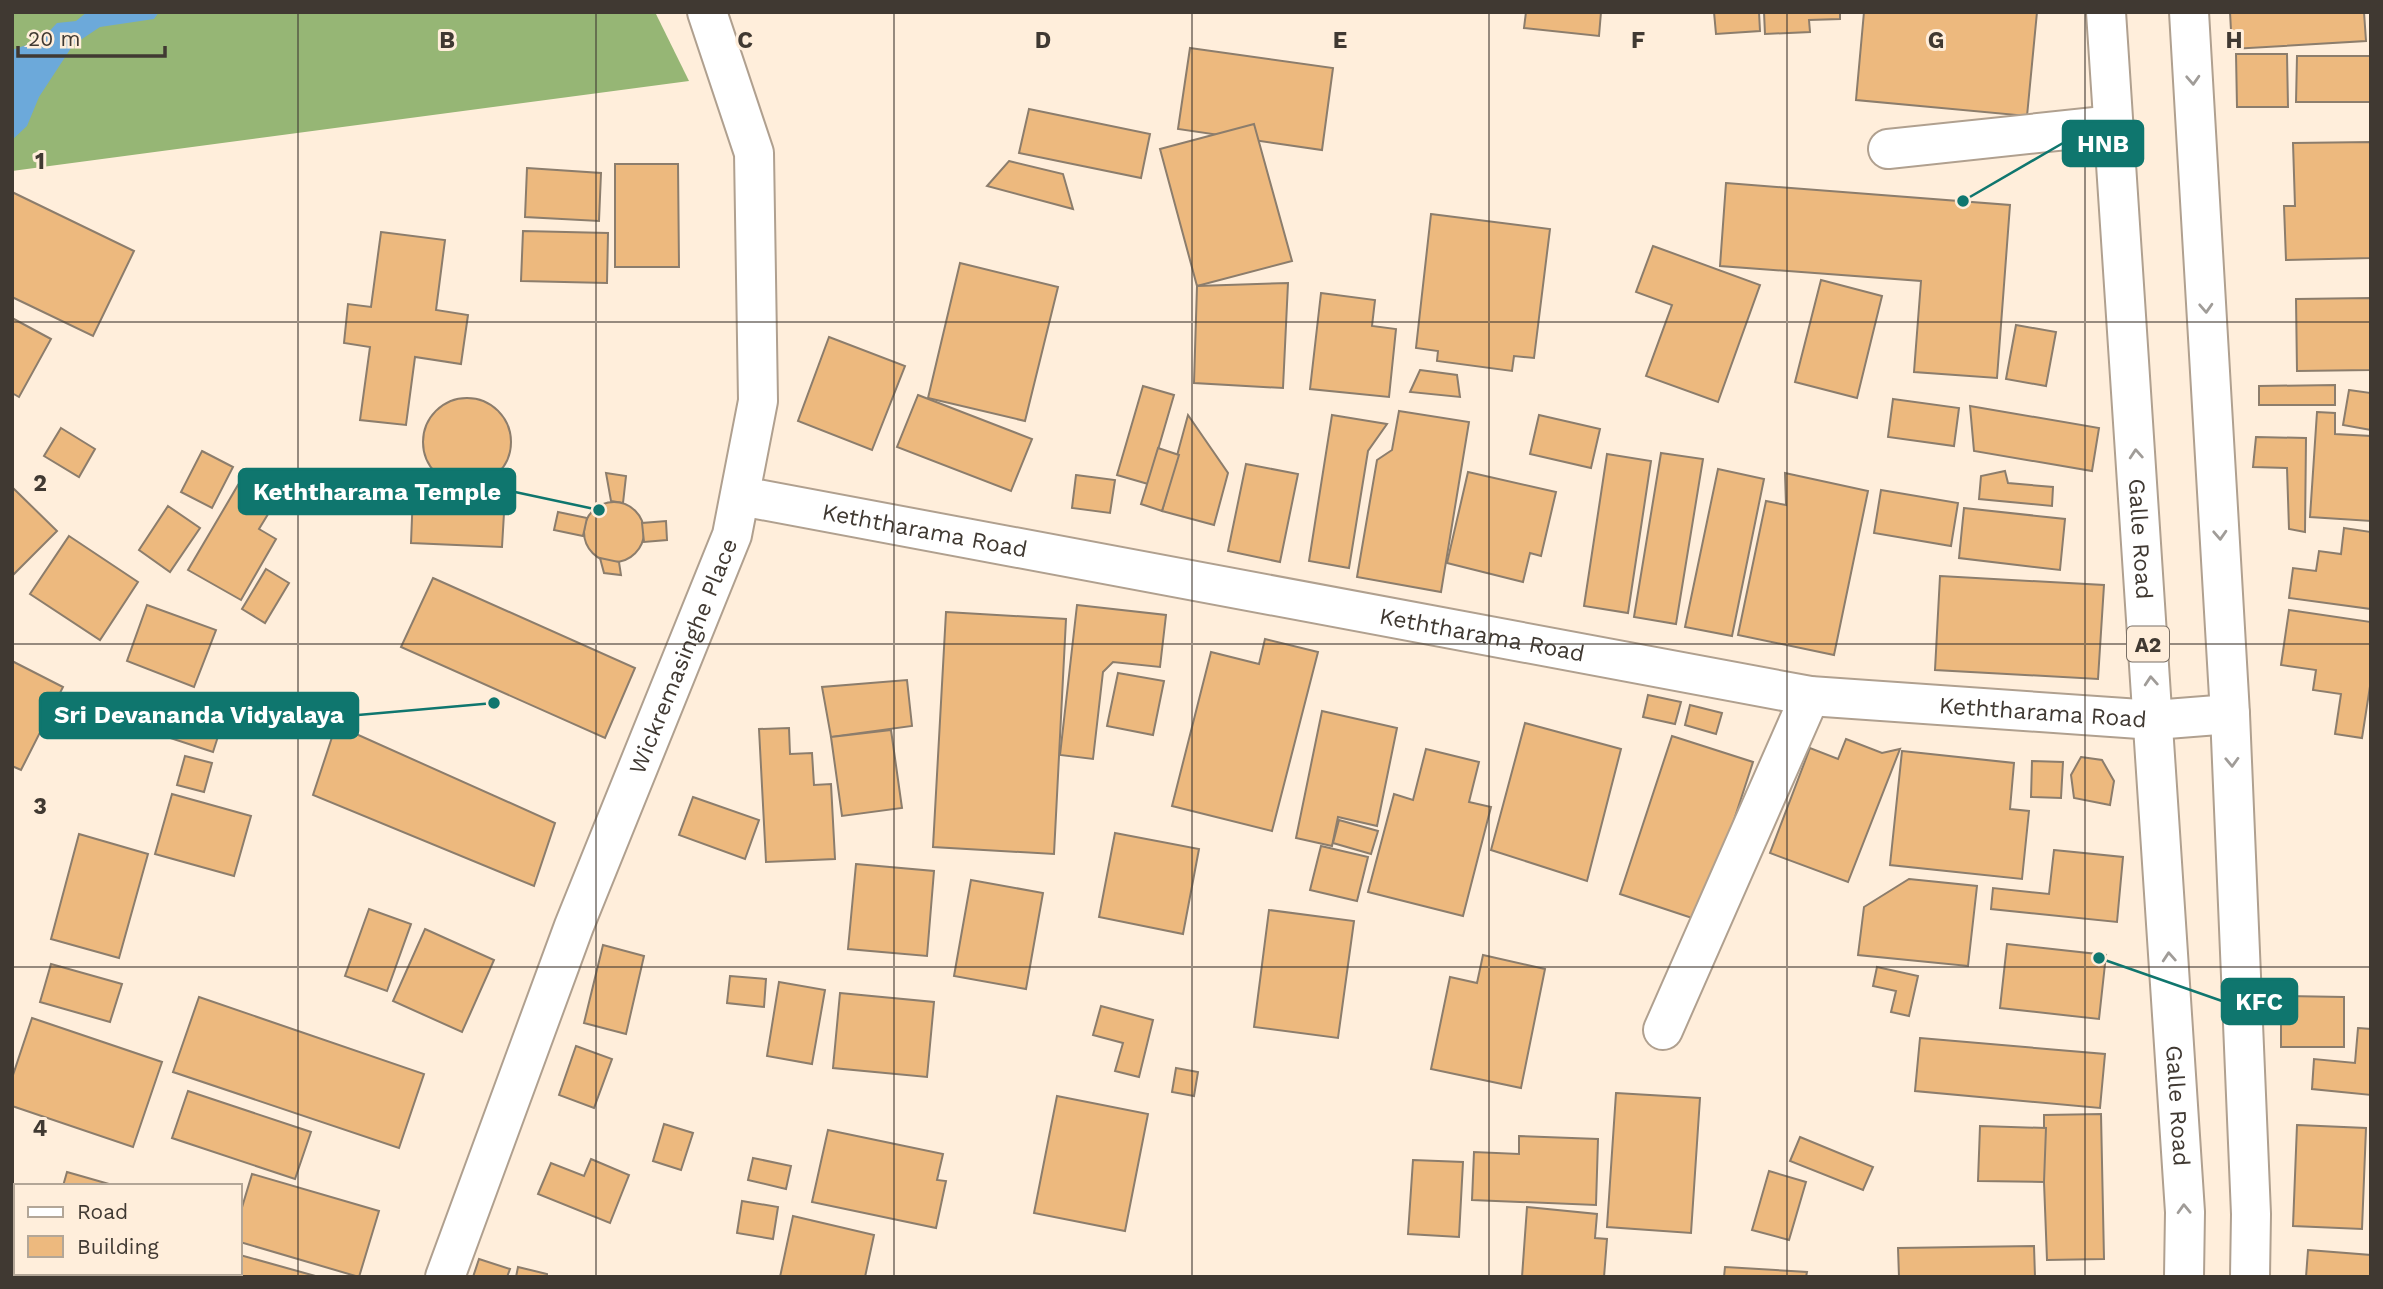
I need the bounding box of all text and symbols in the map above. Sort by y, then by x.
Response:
scale bar [18,14,164,58]
text: 20 m [28,26,80,51]
text: B [439,27,455,54]
text: C [737,27,753,54]
text: D [1035,27,1051,54]
text: E [1333,27,1347,54]
text: F [1631,27,1645,54]
text: G [1928,27,1944,54]
text: H [2225,27,2243,54]
one-way arrow [2186,75,2201,86]
callout: HNB [2063,121,2143,166]
text: HNB [2077,130,2129,158]
text: 1 [35,148,45,175]
one-way arrow [2199,302,2214,313]
one-way arrow [2128,448,2143,459]
callout: Keththarama Temple [239,469,515,514]
text: 2 [33,470,47,497]
text: Keththarama Temple [253,478,501,506]
street label: Galle Road [2123,478,2158,600]
street label: Keththarama Road [820,498,1030,563]
one-way arrow [2212,529,2227,540]
street label: Wickremasinghe Place [623,534,743,778]
street label: Keththarama Road [1377,602,1587,667]
road number: A2 [2127,626,2169,662]
one-way arrow [2144,675,2159,686]
street label: Keththarama Road [1938,692,2148,733]
callout: Sri Devananda Vidyalaya [40,693,358,738]
text: Sri Devananda Vidyalaya [54,701,344,729]
one-way arrow [2224,757,2239,768]
text: 3 [33,793,47,820]
one-way arrow [2161,951,2176,962]
callout: KFC [2222,979,2297,1024]
text: KFC [2235,988,2283,1016]
street label: Galle Road [2161,1044,2195,1167]
text: 4 [33,1115,48,1142]
legend [14,1184,242,1275]
text: Road [77,1199,128,1224]
one-way arrow [2177,1203,2192,1214]
text: Building [77,1234,159,1259]

